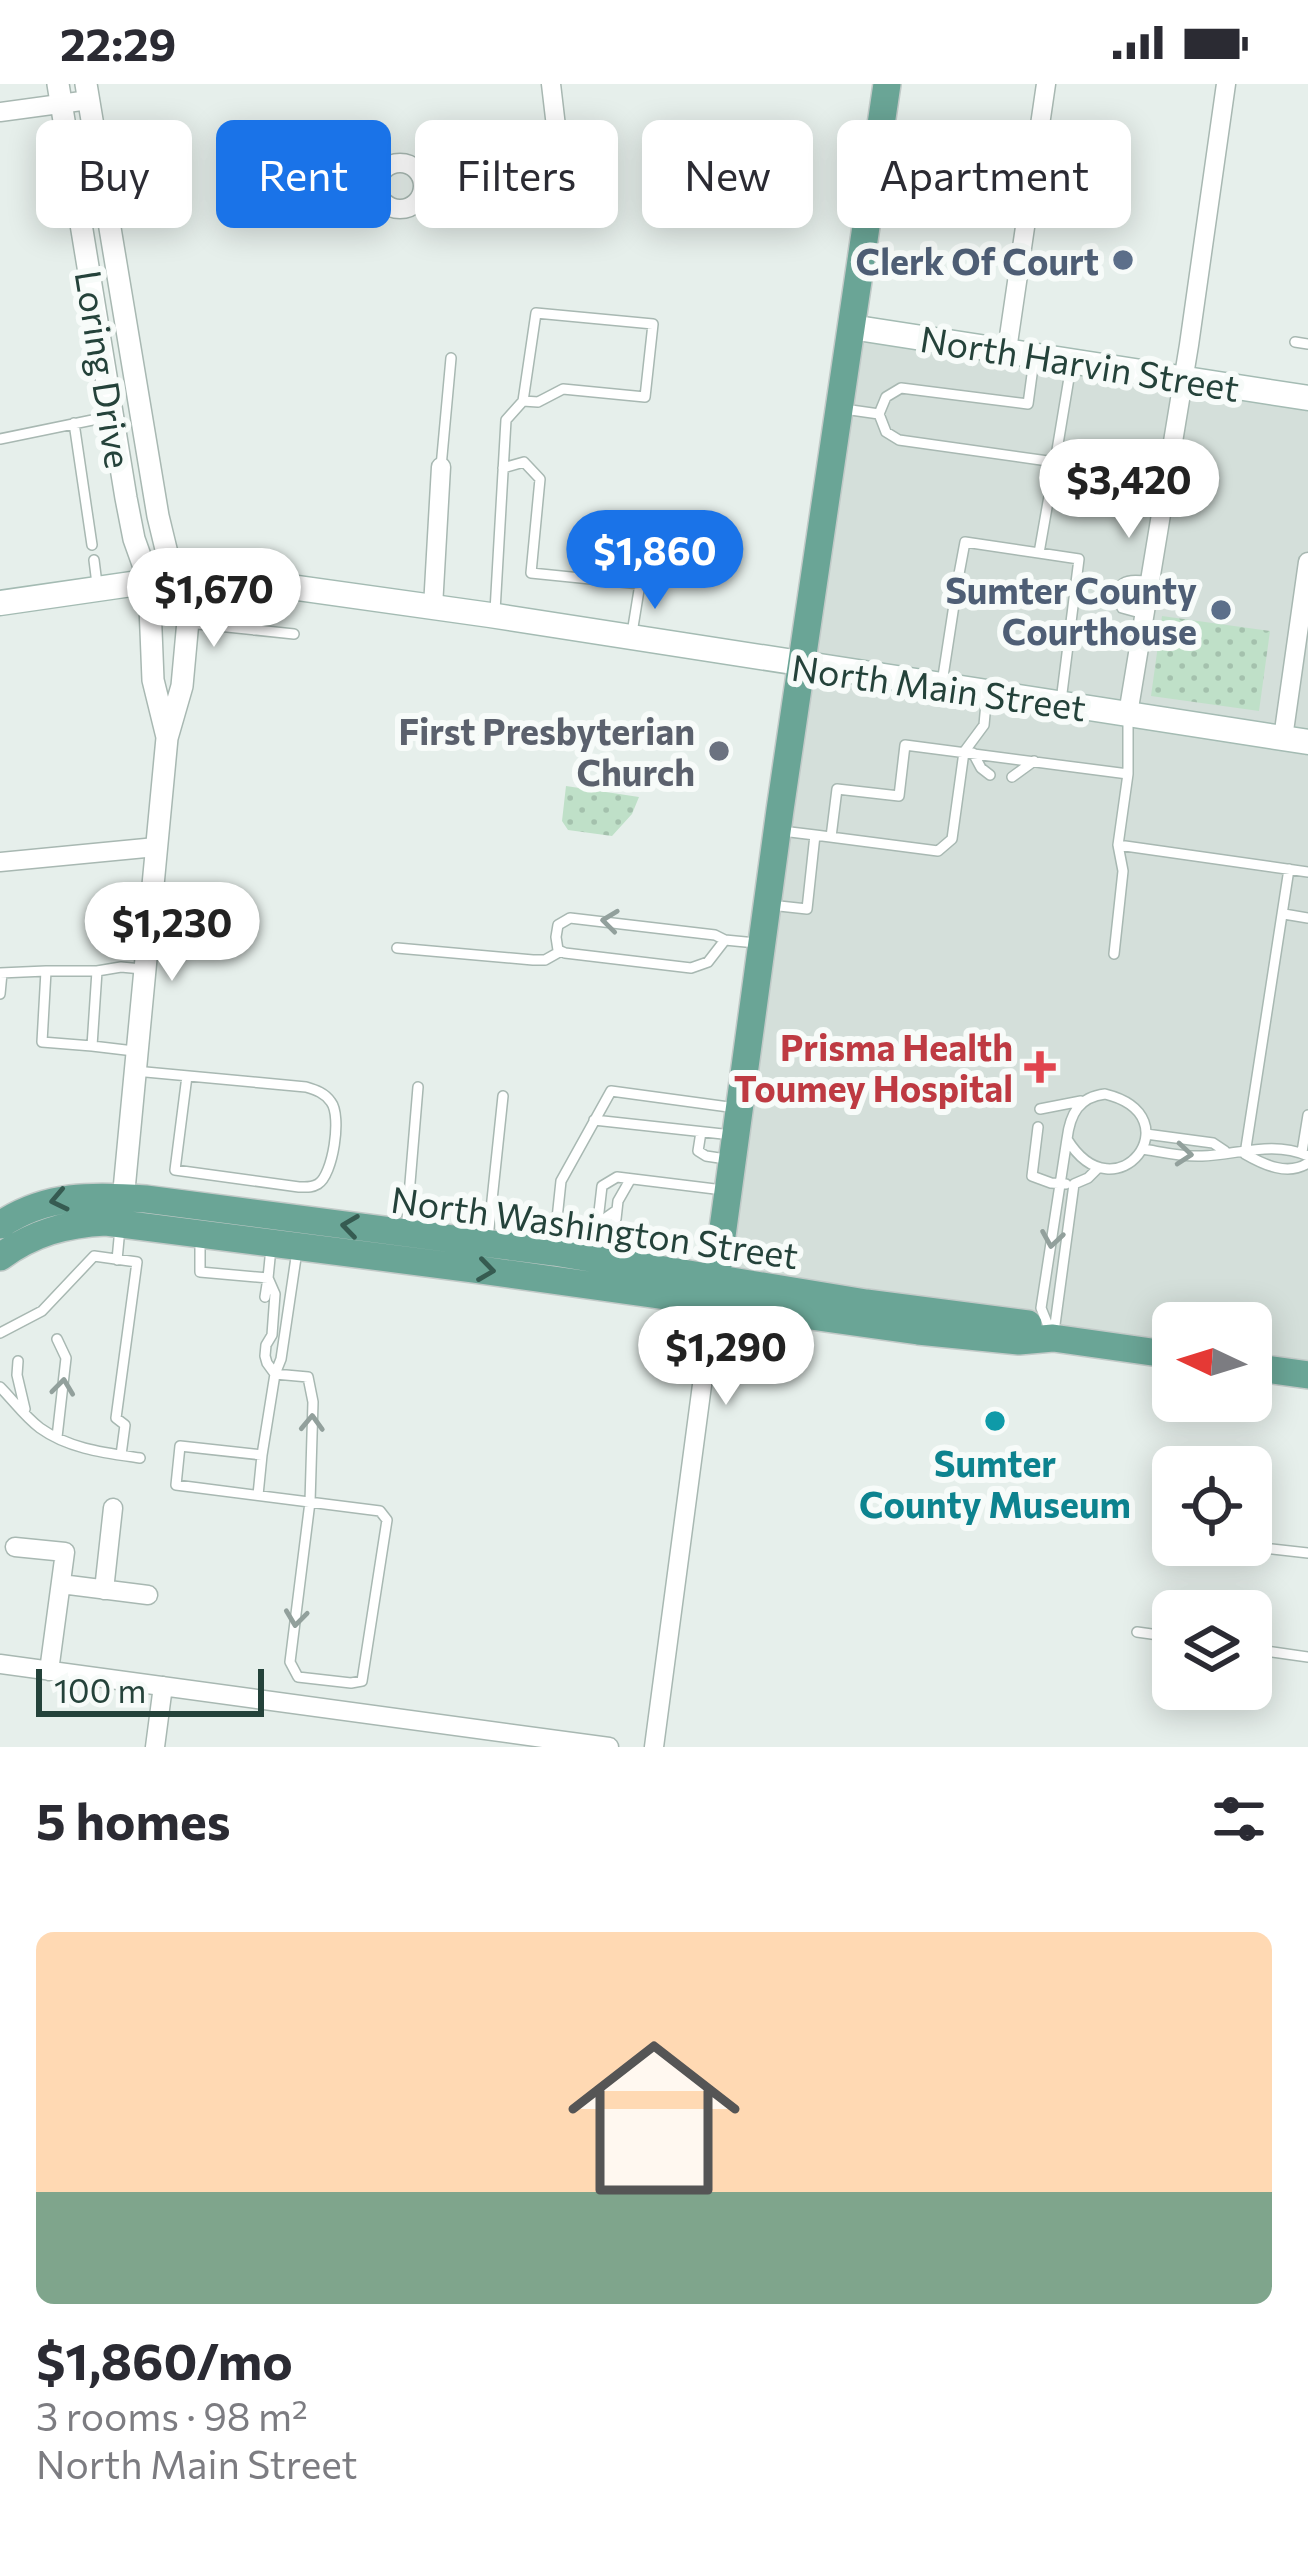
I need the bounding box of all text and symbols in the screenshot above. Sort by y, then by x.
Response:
text: 22:29 [60,15,176,70]
chip: Buy [36,120,192,228]
chip: Rent [216,120,391,228]
chip: Filters [415,120,618,228]
chip: New [642,120,813,228]
chip: Apartment [837,120,1131,228]
place label: Clerk Of Court [856,238,1099,282]
marker: Clerk Of Court [1110,247,1136,273]
street label: Loring Drive [68,267,142,471]
street label: North Harvin Street [917,315,1243,409]
pin: $3,420 [1031,439,1227,541]
text: $3,420 [1066,454,1192,502]
pin: $1,860 [557,510,753,612]
text: $1,860 [593,525,717,573]
pin: $1,670 [116,548,312,650]
text: $1,670 [154,563,274,611]
place label: Sumter County Courthouse [945,567,1197,652]
marker: Sumter County Courthouse [1208,597,1234,623]
street label: North Main Street [789,644,1089,728]
place label: First Presbyterian Church [399,708,695,793]
marker: First Presbyterian Church [706,738,732,764]
pin: $1,230 [74,882,270,984]
text: $1,230 [112,897,232,945]
one-way arrow [600,909,620,935]
place label: Prisma Health Toumey Hospital [734,1024,1013,1109]
marker: Prisma Health Toumey Hospital [1024,1051,1056,1083]
one-way arrow [1175,1141,1194,1167]
street label: North Washington Street [389,1176,801,1276]
one-way arrow [50,1187,70,1212]
one-way arrow [341,1214,360,1240]
one-way arrow [1040,1229,1066,1249]
one-way arrow [477,1257,496,1283]
north arrow [1152,1302,1272,1422]
map controls [1152,1302,1272,1710]
pin: $1,290 [628,1306,824,1408]
text: $1,290 [665,1321,787,1369]
one-way arrow [50,1377,75,1396]
marker: Sumter County Museum [982,1408,1008,1434]
one-way arrow [299,1413,325,1432]
place label: Sumter County Museum [859,1440,1131,1525]
button: locate [1152,1446,1272,1566]
button: layers [1152,1590,1272,1710]
one-way arrow [283,1608,309,1628]
scale bar [36,1663,264,1716]
text: 100 m [54,1669,146,1710]
icon: filters [1206,1786,1272,1852]
text: 5 homes [36,1788,231,1851]
icon: home [546,2010,762,2226]
text: $1,860/mo [36,2328,293,2391]
text: 3 rooms · 98 m² [36,2391,308,2439]
text: North Main Street [36,2439,358,2487]

